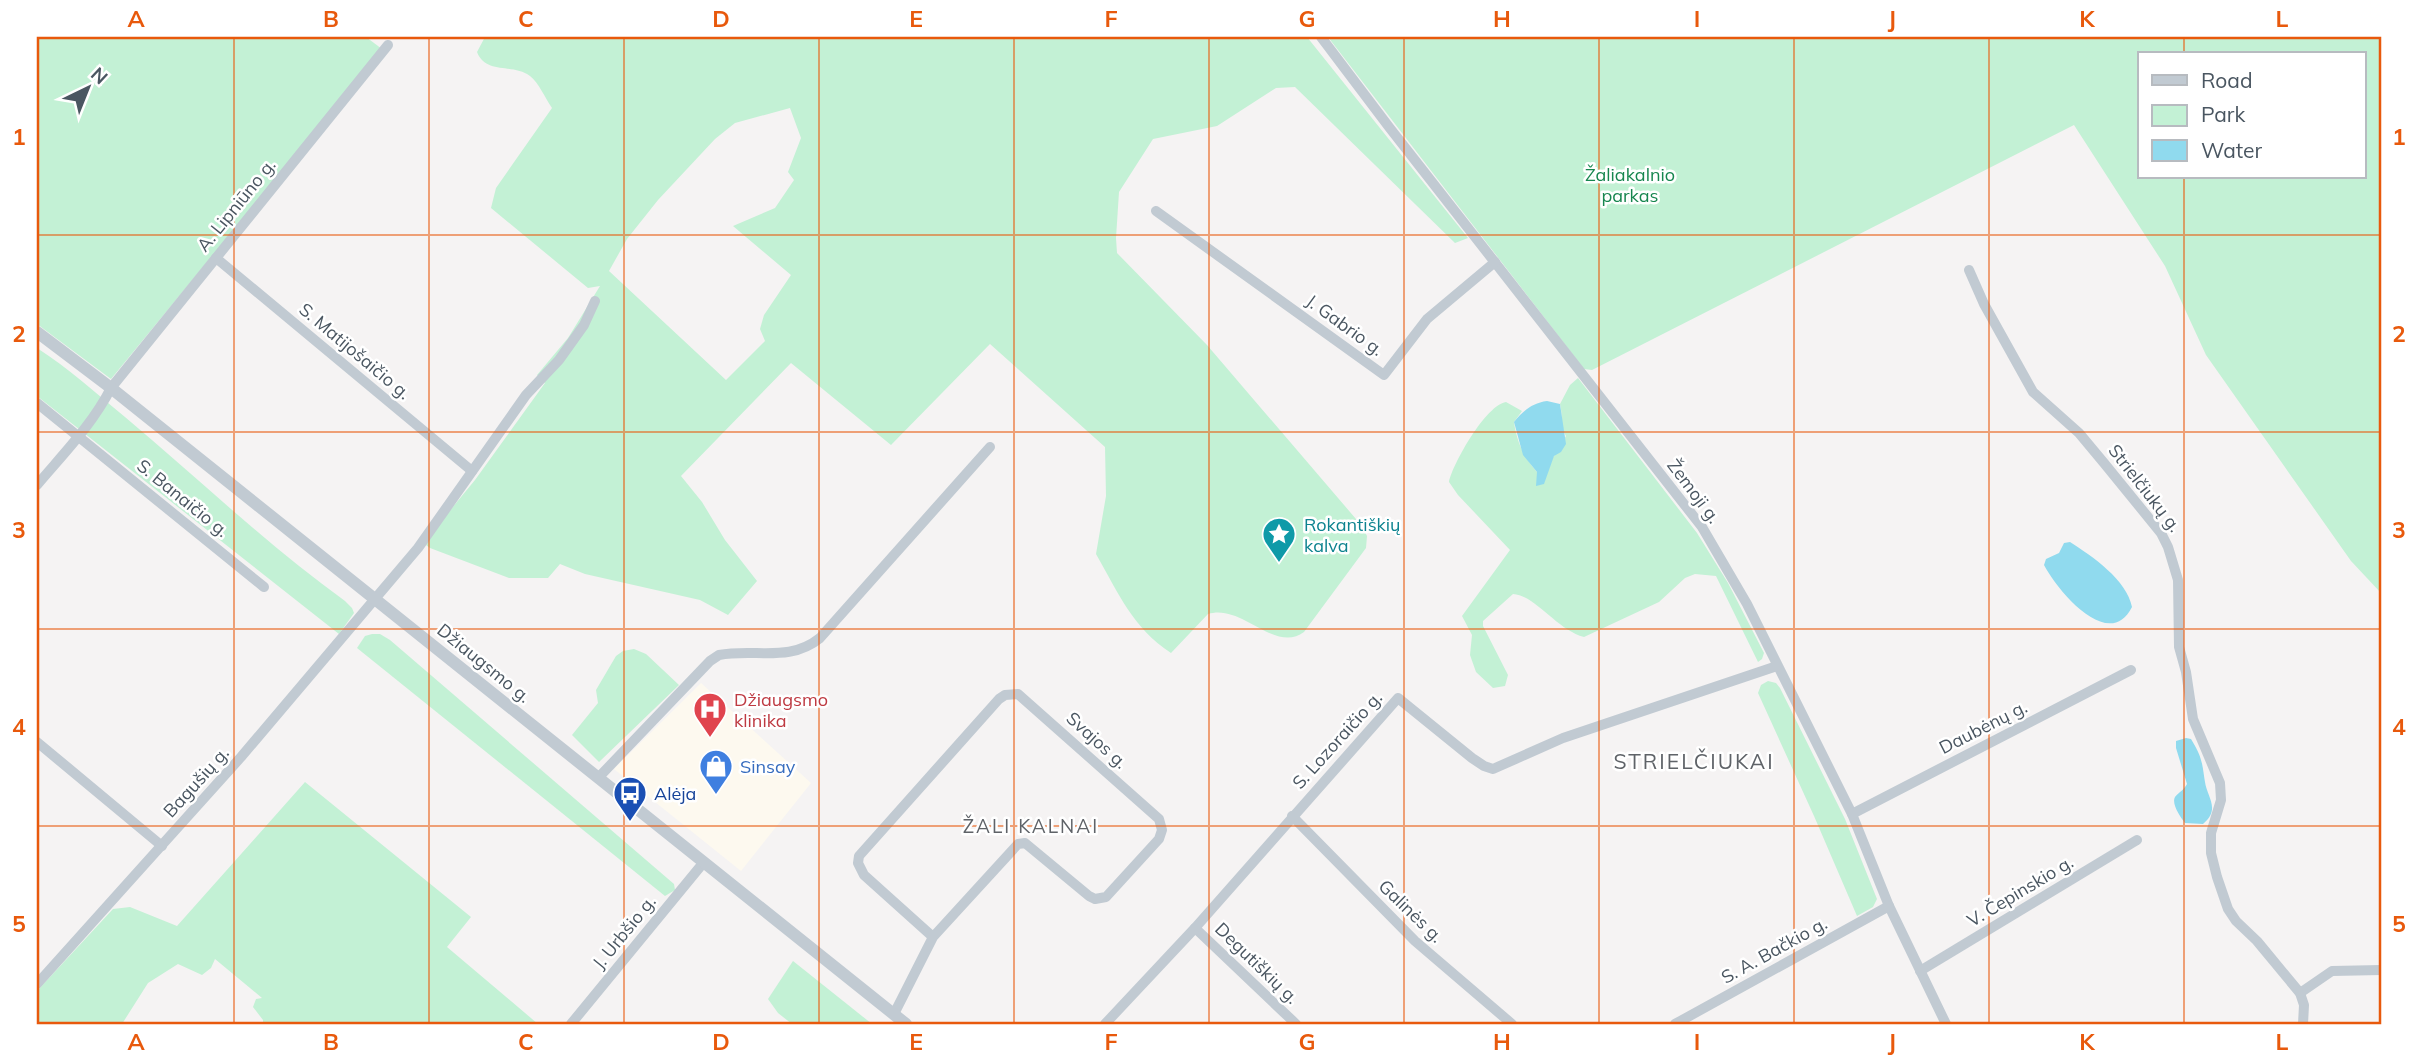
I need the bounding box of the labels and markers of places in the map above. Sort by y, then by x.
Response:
place label: Rokantiškių kalva [1304,513,1401,557]
place icon: Rokantiškių kalva [1260,515,1298,564]
place label: Džiaugsmo klinika [734,688,828,732]
hospital icon: Džiaugsmo klinika [691,690,729,739]
shop icon: Sinsay [697,747,735,796]
place label: Sinsay [740,755,796,778]
bus stop icon: Alėja [611,774,649,823]
place label: Alėja [654,782,696,805]

